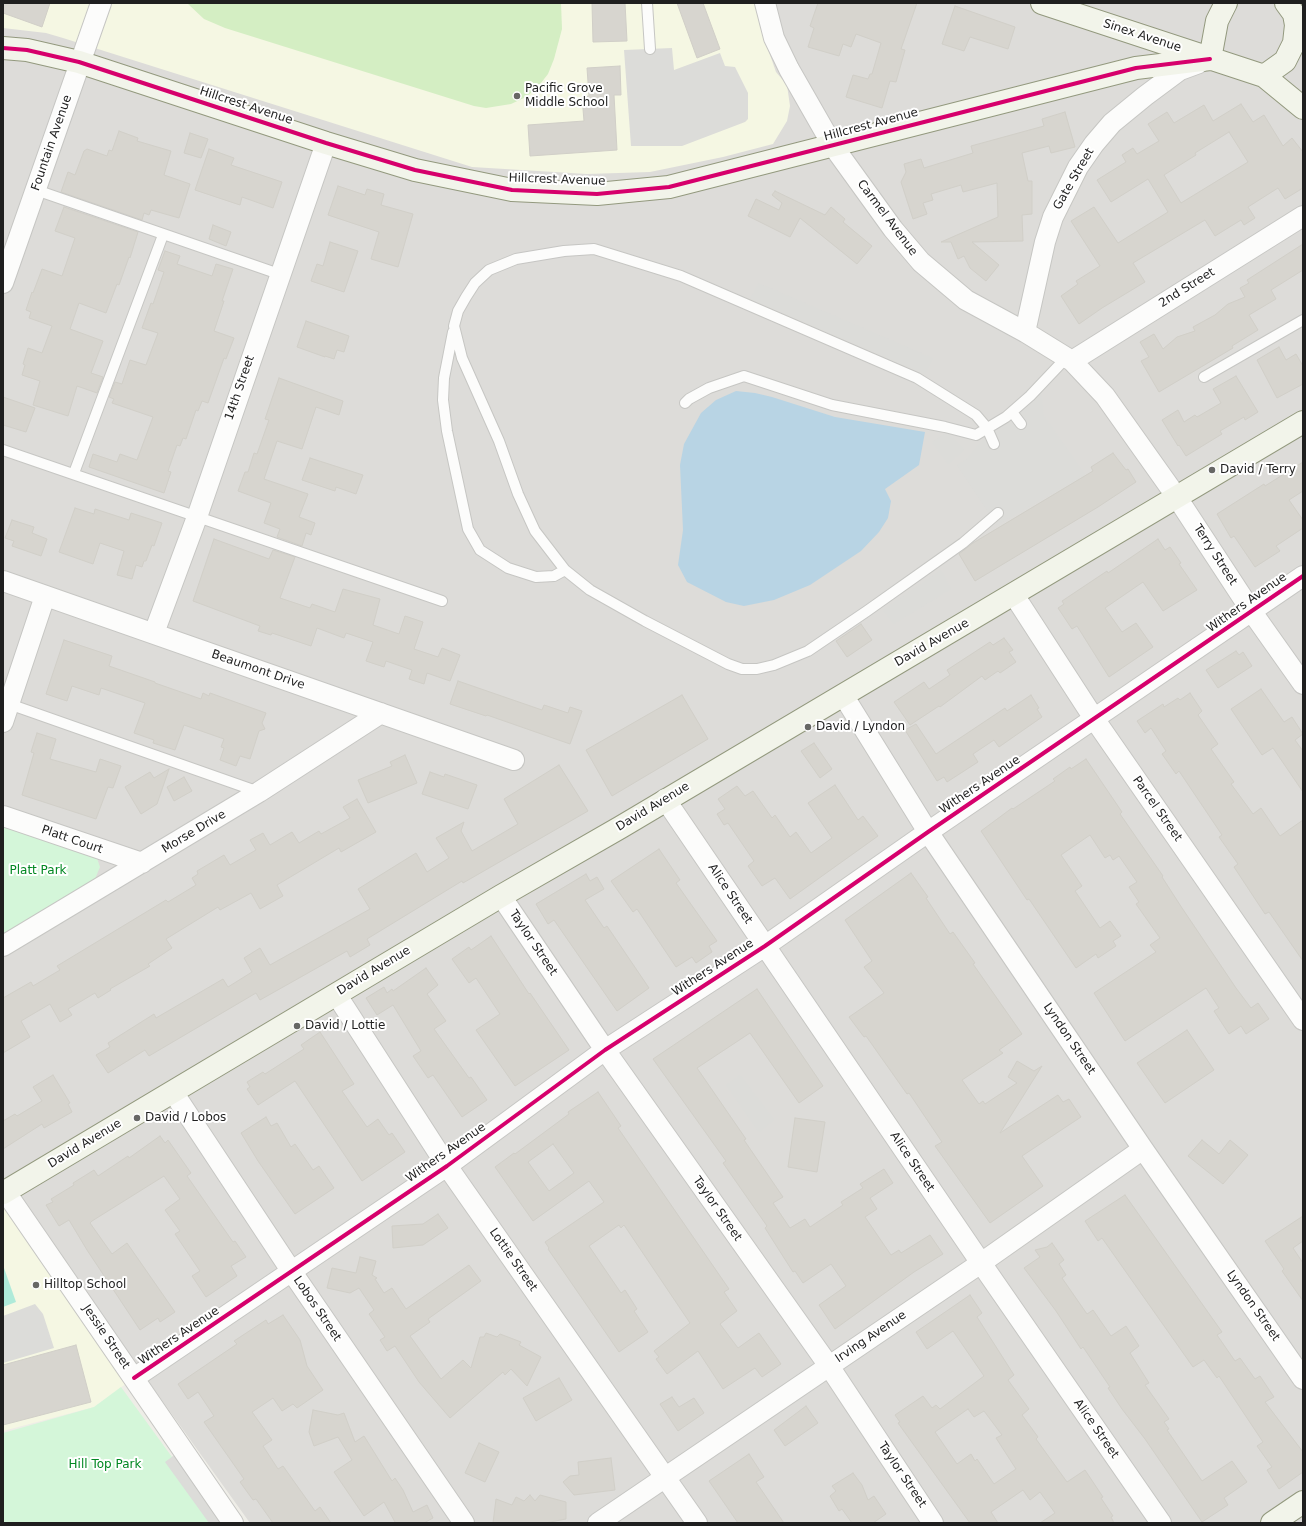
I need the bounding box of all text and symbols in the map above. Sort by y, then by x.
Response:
street label: Sinex Avenue [1101,17,1183,55]
place label: Pacific Grove Middle School [525,82,608,110]
street label: Hillcrest Avenue [198,84,294,128]
marker: Pacific Grove Middle School [512,91,522,101]
street label: Fountain Avenue [29,93,75,193]
street label: Hillcrest Avenue [822,105,920,145]
street label: Gate Street [1051,146,1097,212]
street label: Hillcrest Avenue [508,171,606,189]
street label: Carmel Avenue [854,177,920,259]
street label: 2nd Street [1156,265,1218,311]
street label: 14th Street [222,354,258,422]
place label: David / Terry [1220,463,1296,477]
marker: David / Terry [1207,465,1217,475]
street label: Terry Street [1190,522,1240,588]
street label: Withers Avenue [1204,570,1290,636]
street label: David Avenue [892,616,972,670]
street label: Beaumont Drive [209,647,307,693]
place label: David / Lyndon [816,720,905,734]
marker: David / Lyndon [803,722,813,732]
street label: Withers Avenue [937,753,1023,817]
street label: Parcel Street [1129,774,1185,844]
street label: David Avenue [614,779,692,835]
street label: Morse Drive [159,807,229,857]
street label: Platt Court [39,823,105,857]
street label: Alice Street [705,861,755,927]
park label: Platt Park [9,864,67,878]
street label: Taylor Street [506,908,560,978]
street label: Withers Avenue [670,936,756,1000]
street label: David Avenue [335,943,413,999]
street label: Lyndon Street [1040,1001,1098,1077]
place label: David / Lottie [305,1019,385,1033]
marker: David / Lottie [292,1021,302,1031]
place label: David / Lobos [145,1111,226,1125]
marker: David / Lobos [132,1113,142,1123]
street label: David Avenue [46,1116,124,1172]
street label: Withers Avenue [403,1120,489,1186]
street label: Alice Street [887,1129,937,1195]
street label: Taylor Street [689,1174,745,1244]
street label: Lottie Street [486,1225,540,1295]
street label: Lyndon Street [1223,1268,1283,1344]
street label: Lobos Street [290,1274,344,1344]
place label: Hilltop School [44,1278,126,1292]
marker: Hilltop School [31,1280,41,1290]
street label: Jessie Street [79,1302,133,1372]
street label: Withers Avenue [136,1304,222,1368]
street label: Irving Avenue [833,1308,909,1366]
street label: Alice Street [1070,1397,1122,1461]
street label: Taylor Street [875,1440,929,1510]
park label: Hill Top Park [69,1458,141,1472]

